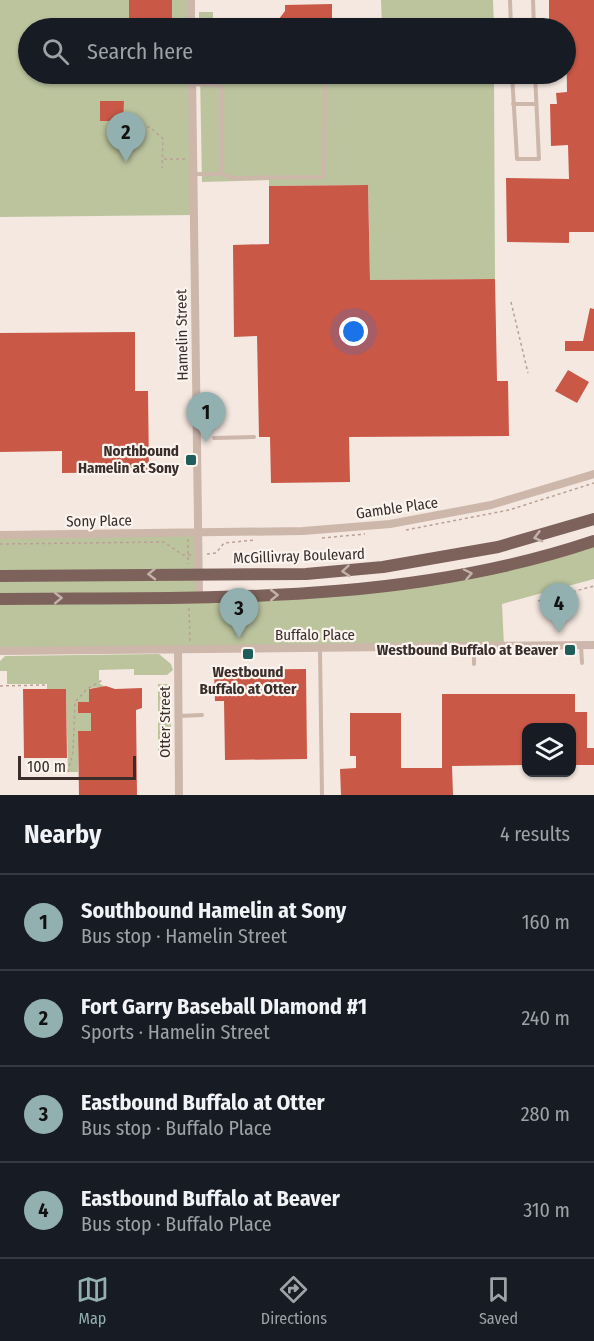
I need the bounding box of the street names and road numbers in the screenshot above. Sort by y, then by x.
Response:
street label: Hamelin Street [172,289,192,381]
street label: Gamble Place [355,493,439,523]
street label: Sony Place [66,511,132,531]
street label: McGillivray Boulevard [233,545,365,567]
street label: Buffalo Place [275,626,355,644]
street label: Otter Street [156,686,174,758]

